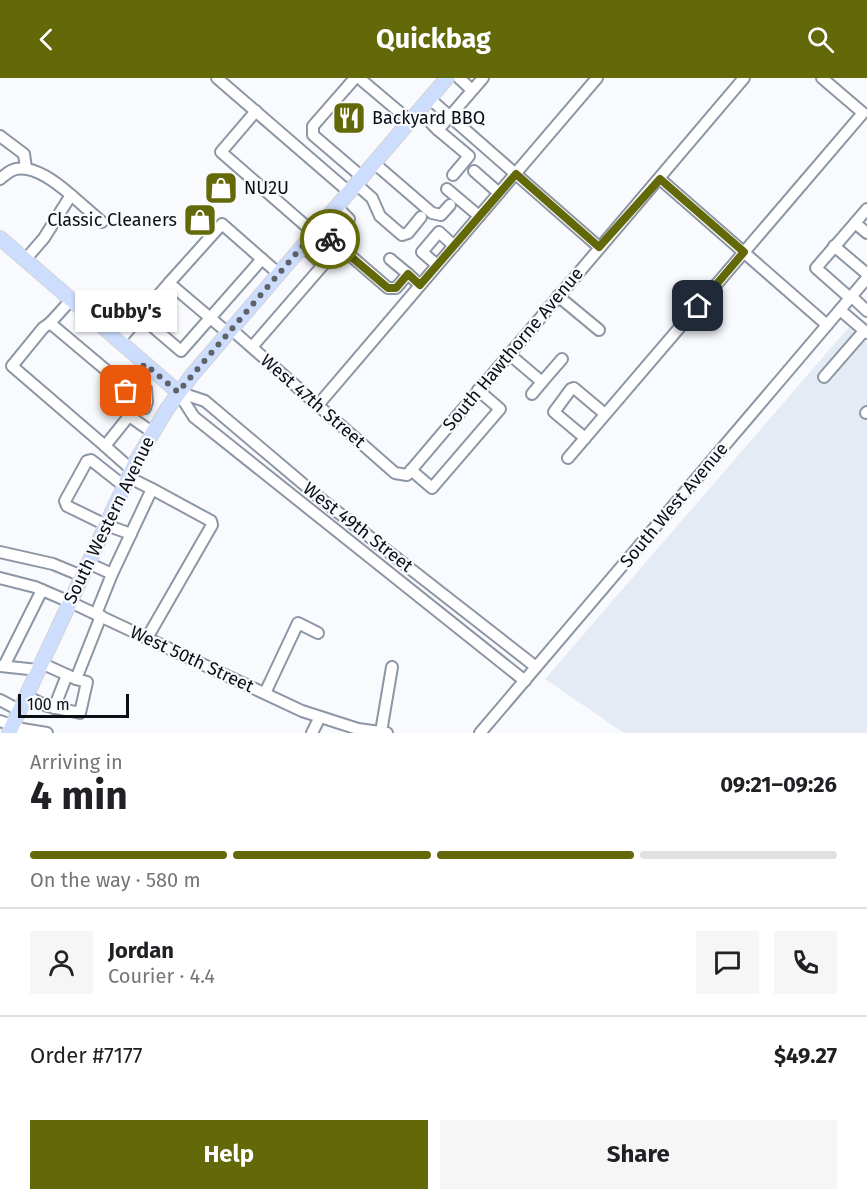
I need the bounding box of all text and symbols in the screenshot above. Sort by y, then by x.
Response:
icon: back [30,23,63,56]
text: Quickbag [376,23,491,55]
icon: search [804,23,837,56]
restaurant icon: Backyard BBQ [331,100,367,136]
place label: Backyard BBQ [372,107,485,129]
shop icon: NU2U [203,170,239,206]
place label: NU2U [244,177,289,199]
shop icon: Classic Cleaners [182,202,218,238]
place label: Classic Cleaners [47,209,177,231]
courier [300,209,360,269]
icon: bike [314,223,347,256]
street label: South Hawthorne Avenue [438,263,588,435]
pin [672,280,723,331]
callout: Cubby's [75,289,177,331]
icon: home [681,289,714,322]
text: Cubby's [91,299,161,323]
street label: West 47th Street [256,349,370,453]
pin [100,365,151,416]
icon: bag [109,374,142,407]
street label: South Western Avenue [59,433,159,607]
street label: South West Avenue [615,438,733,572]
street label: West 49th Street [299,477,418,577]
street label: West 50th Street [127,621,258,697]
scale bar [18,691,129,718]
text: 100 m [27,695,70,714]
text: Arriving in [30,750,123,774]
text: 09:21–09:26 [720,771,837,798]
text: 4 min [30,773,128,819]
text: On the way · 580 m [30,868,201,892]
button: person [30,931,93,994]
button: chat [696,931,759,994]
button: phone [774,931,837,994]
text: Jordan [108,937,174,964]
text: Courier · 4.4 [108,964,215,988]
text: Order #7177 [30,1042,142,1069]
text: $49.27 [774,1042,837,1069]
button: Help [30,1120,428,1189]
button: Share [440,1120,837,1189]

